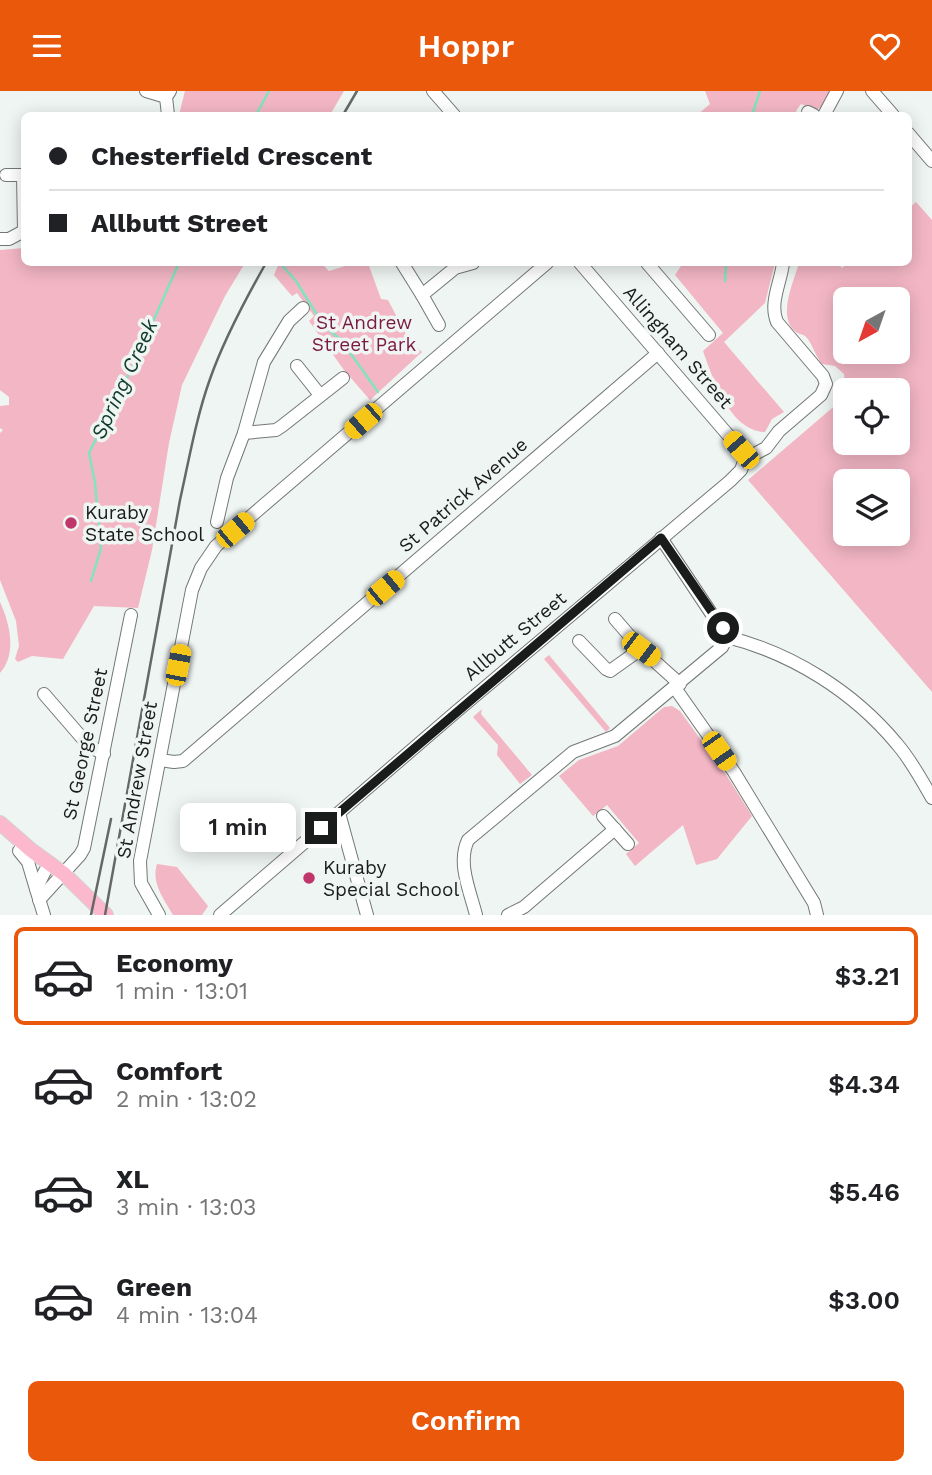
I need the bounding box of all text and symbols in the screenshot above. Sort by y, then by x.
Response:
icon: menu [28,27,66,65]
text: Hoppr [418,27,514,65]
icon: heart [866,27,904,65]
text: Chesterfield Crescent [91,141,372,171]
text: Allbutt Street [91,208,268,238]
street label: Allingham Street [618,281,738,413]
north arrow [833,287,910,364]
map controls [833,287,910,546]
park label: St Andrew Street Park [312,311,416,356]
water label: Spring Creek [85,314,163,443]
button: locate [833,378,910,455]
car [341,399,386,443]
car [720,427,763,473]
street label: St Patrick Avenue [394,433,532,557]
button: layers [833,469,910,546]
place label: Kuraby State School [85,501,204,546]
car [213,508,258,552]
marker: Kuraby State School [63,515,79,531]
car [363,566,408,610]
street label: Allbutt Street [459,587,571,685]
route start [707,612,739,644]
car [618,628,665,670]
car [164,642,193,688]
street label: St George Street [58,666,112,822]
street label: St Andrew Street [112,699,162,860]
car [699,728,740,774]
callout: 1 min [181,803,296,853]
route end [305,812,337,844]
text: 1 min [208,814,268,841]
place label: Kuraby Special School [323,856,459,901]
marker: Kuraby Special School [301,870,317,886]
icon: car [32,945,95,1008]
text: Economy [116,948,233,978]
text: $3.21 [835,961,900,991]
text: 1 min · 13:01 [116,978,248,1005]
icon: car [32,1053,95,1116]
text: Comfort [116,1056,222,1086]
text: $4.34 [828,1069,900,1099]
text: 2 min · 13:02 [116,1086,257,1113]
icon: car [32,1161,95,1224]
text: XL [116,1164,149,1194]
text: $5.46 [829,1177,900,1207]
text: 3 min · 13:03 [116,1194,256,1221]
icon: car [32,1269,95,1332]
text: Green [116,1272,192,1302]
text: $3.00 [828,1285,900,1315]
text: 4 min · 13:04 [116,1302,258,1329]
button: Confirm [28,1381,904,1461]

